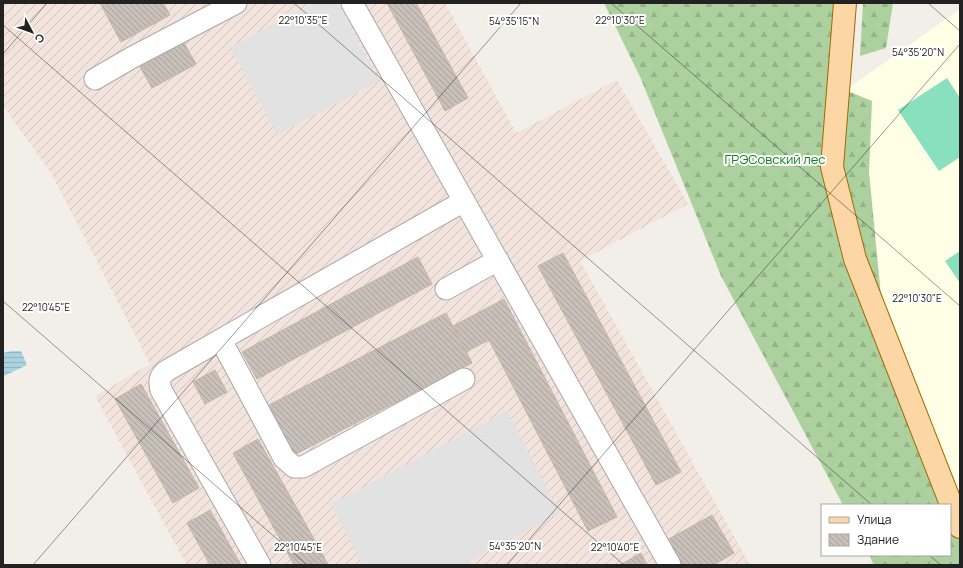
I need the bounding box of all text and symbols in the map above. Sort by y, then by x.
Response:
north arrow [12,12,52,52]
text: 22°10'35"E [279,13,328,27]
text: 22°10'30"E [595,13,645,27]
text: 54°35'15"N [489,14,539,28]
text: С [32,31,48,47]
text: 54°35'20"N [892,45,944,59]
park label: ГРЭСовский лес [724,150,826,168]
text: 22°10'30"E [892,291,942,305]
text: 22°10'45"E [22,300,70,314]
legend [821,504,951,556]
text: Улица [857,511,891,528]
text: Здание [857,531,899,548]
text: 54°35'20"N [489,539,541,553]
text: 22°10'45"E [274,540,322,554]
text: 22°10'40"E [591,540,640,554]

